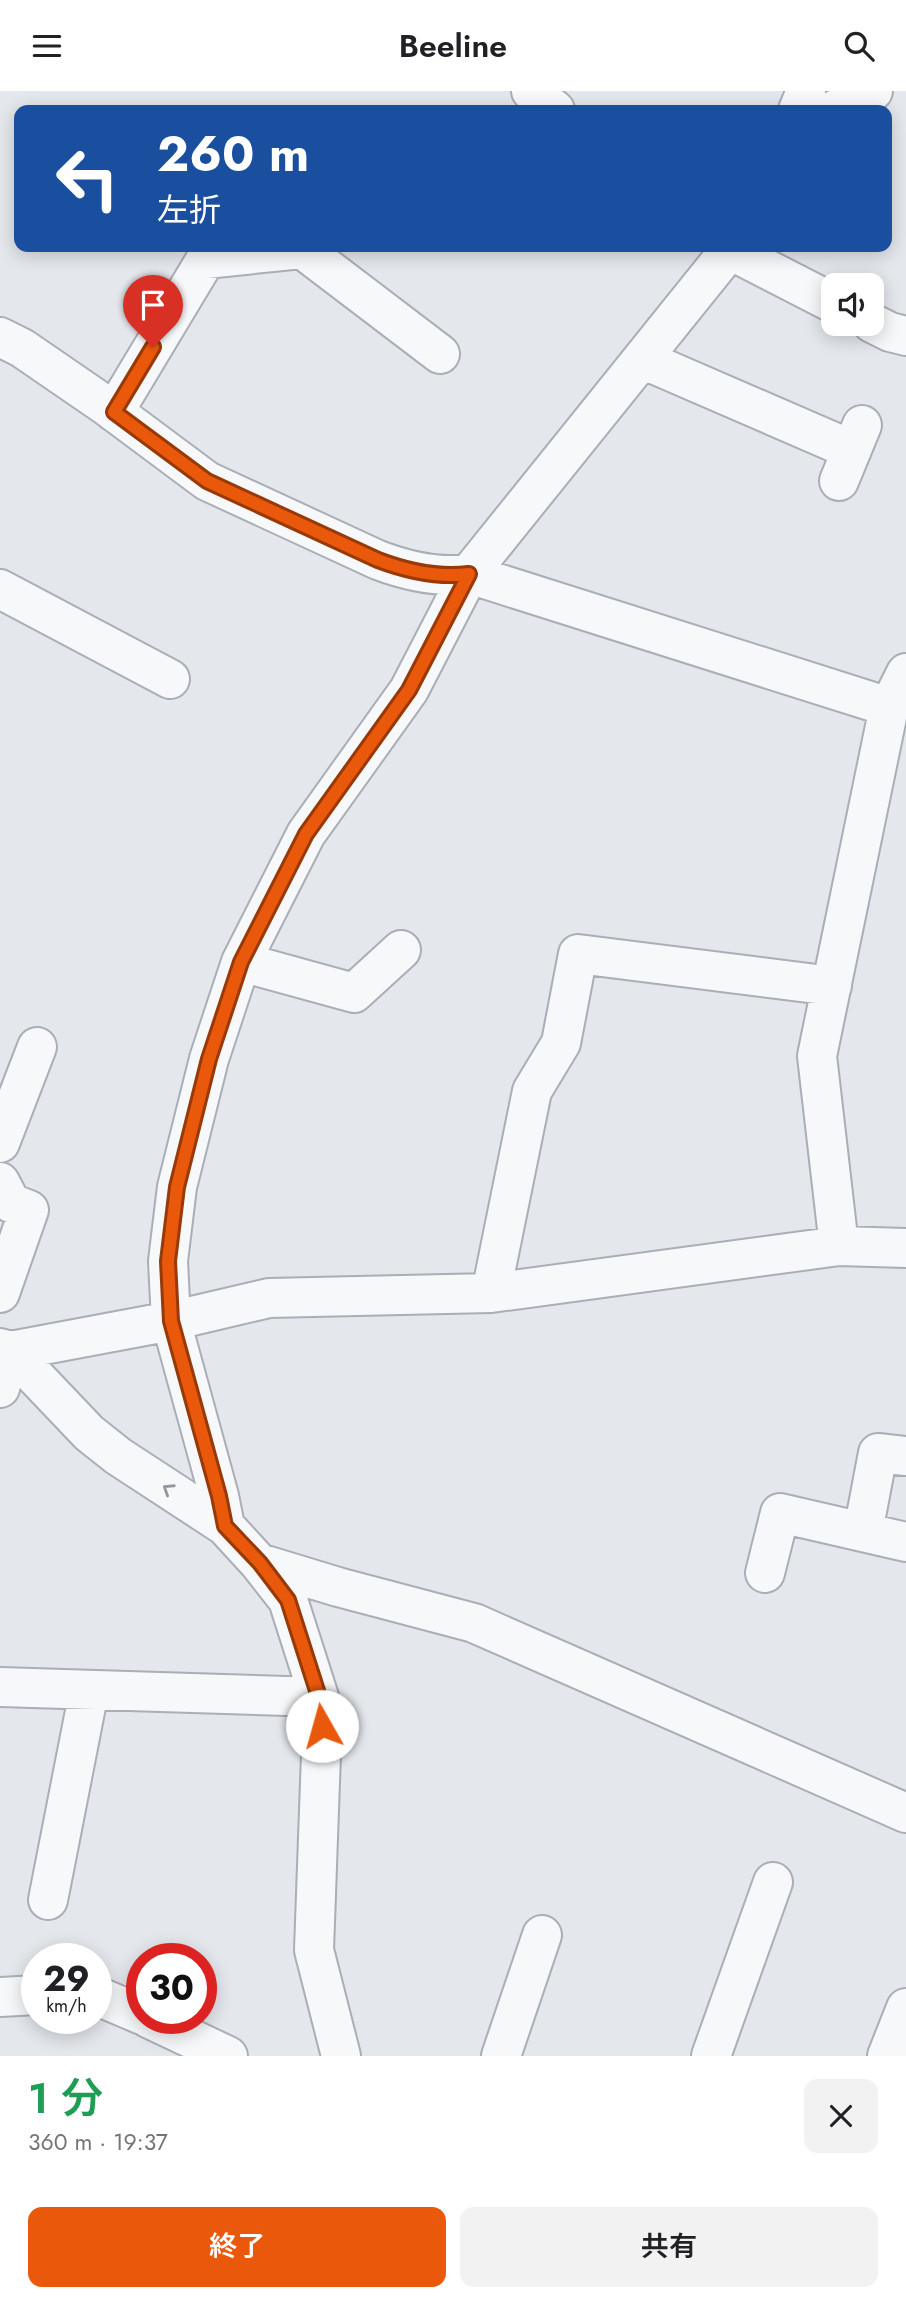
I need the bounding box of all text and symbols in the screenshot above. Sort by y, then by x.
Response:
text: Beeline [399,23,507,69]
icon: menu [28,27,66,65]
icon: search [840,27,878,65]
text: 260 m [157,119,309,189]
icon: left [42,133,133,224]
text: 左折 [157,187,221,233]
map controls [821,273,884,336]
button: sound [821,273,884,336]
pin [123,275,183,347]
icon: arrive [134,286,172,324]
one-way arrow [163,1484,176,1497]
position arrow [285,1689,359,1763]
speed limit sign: 30 [126,1943,217,2034]
text: 29 [43,1954,90,2004]
text: km/h [46,1993,87,2019]
text: 1 分 [28,2068,103,2129]
button: close [804,2079,878,2153]
text: 360 m · 19:37 [28,2125,168,2159]
button: 終了 [28,2207,446,2287]
button: 共有 [460,2207,878,2287]

